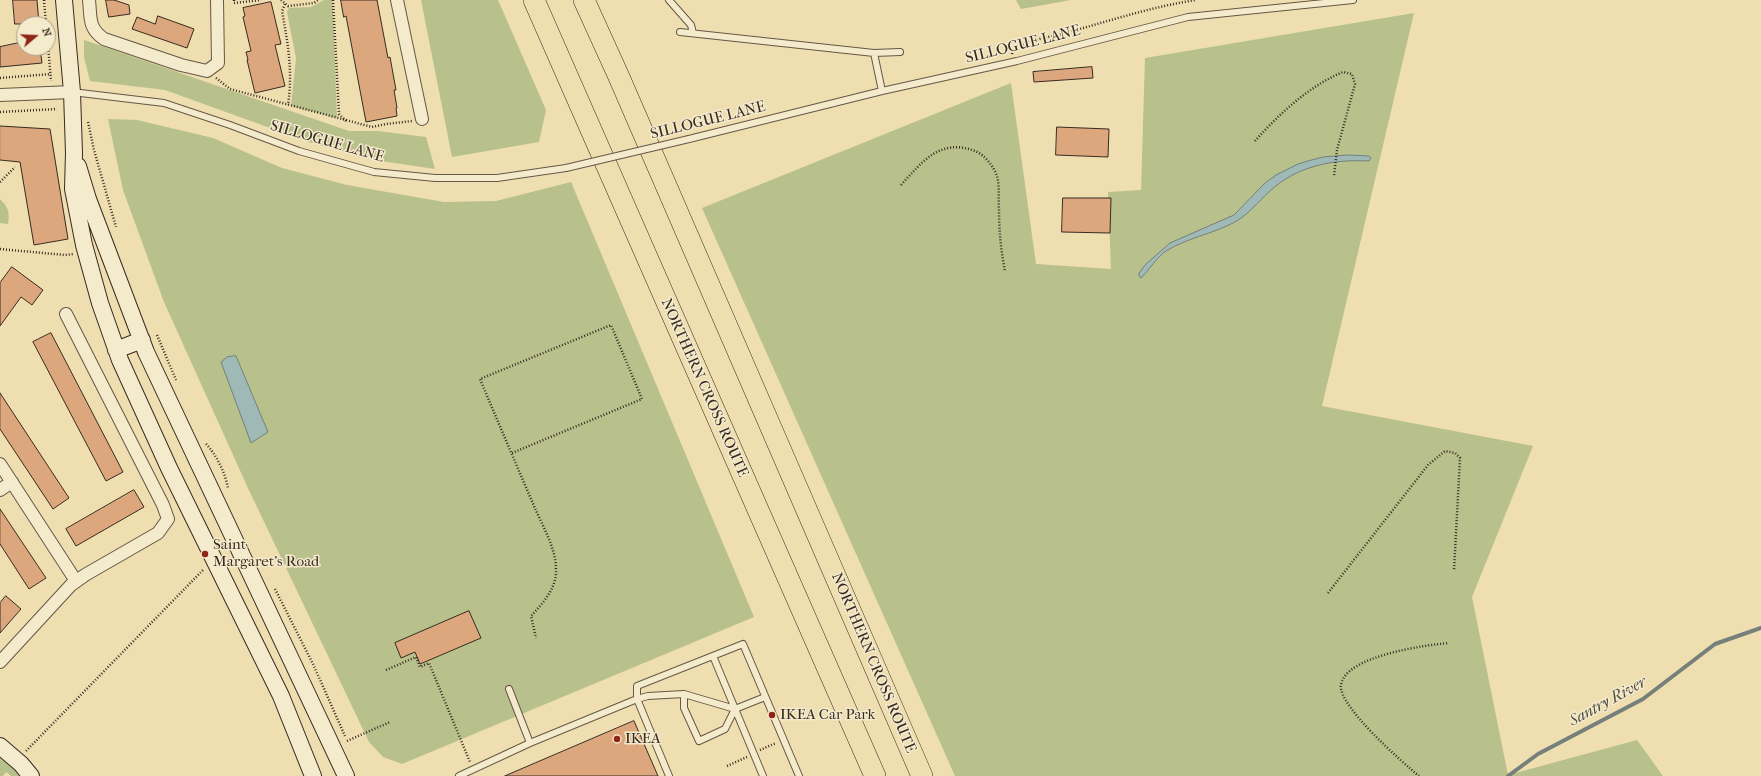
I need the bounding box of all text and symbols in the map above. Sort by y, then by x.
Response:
north arrow [16,16,56,56]
street label: SILLOGUE LANE [964,22,1082,68]
text: N [39,26,54,38]
street label: SILLOGUE LANE [649,98,767,144]
street label: SILLOGUE LANE [268,117,386,167]
street label: NORTHERN CROSS ROUTE [656,296,752,480]
place label: Saint Margaret's Road [213,536,319,571]
marker: Saint Margaret's Road [200,549,210,559]
street label: NORTHERN CROSS ROUTE [827,570,919,756]
water label: Santry River [1566,673,1650,731]
place label: IKEA Car Park [780,706,875,724]
marker: IKEA Car Park [767,710,777,720]
place label: IKEA [625,730,661,748]
marker: IKEA [612,734,622,744]

